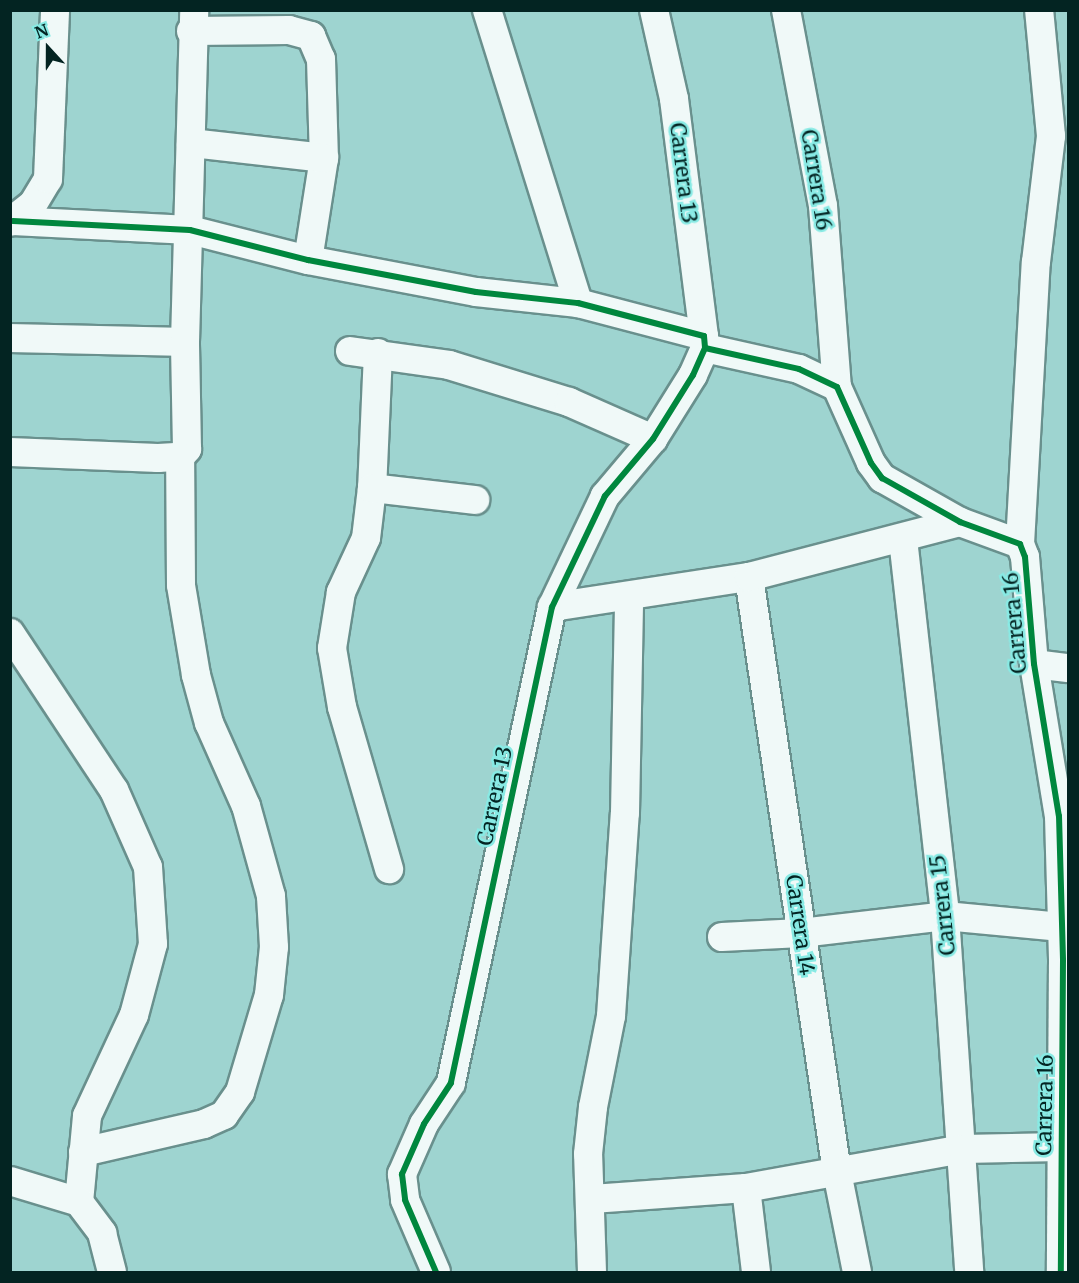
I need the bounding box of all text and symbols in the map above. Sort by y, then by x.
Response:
north arrow [18,18,78,78]
text: N [32,20,51,43]
street label: Carrera 13 [664,121,702,225]
street label: Carrera 16 [796,128,836,232]
street label: Carrera 16 [998,571,1032,675]
street label: Carrera 13 [472,744,518,848]
street label: Carrera 15 [925,853,961,957]
street label: Carrera 14 [780,873,820,977]
street label: Carrera 16 [1032,1054,1058,1156]

